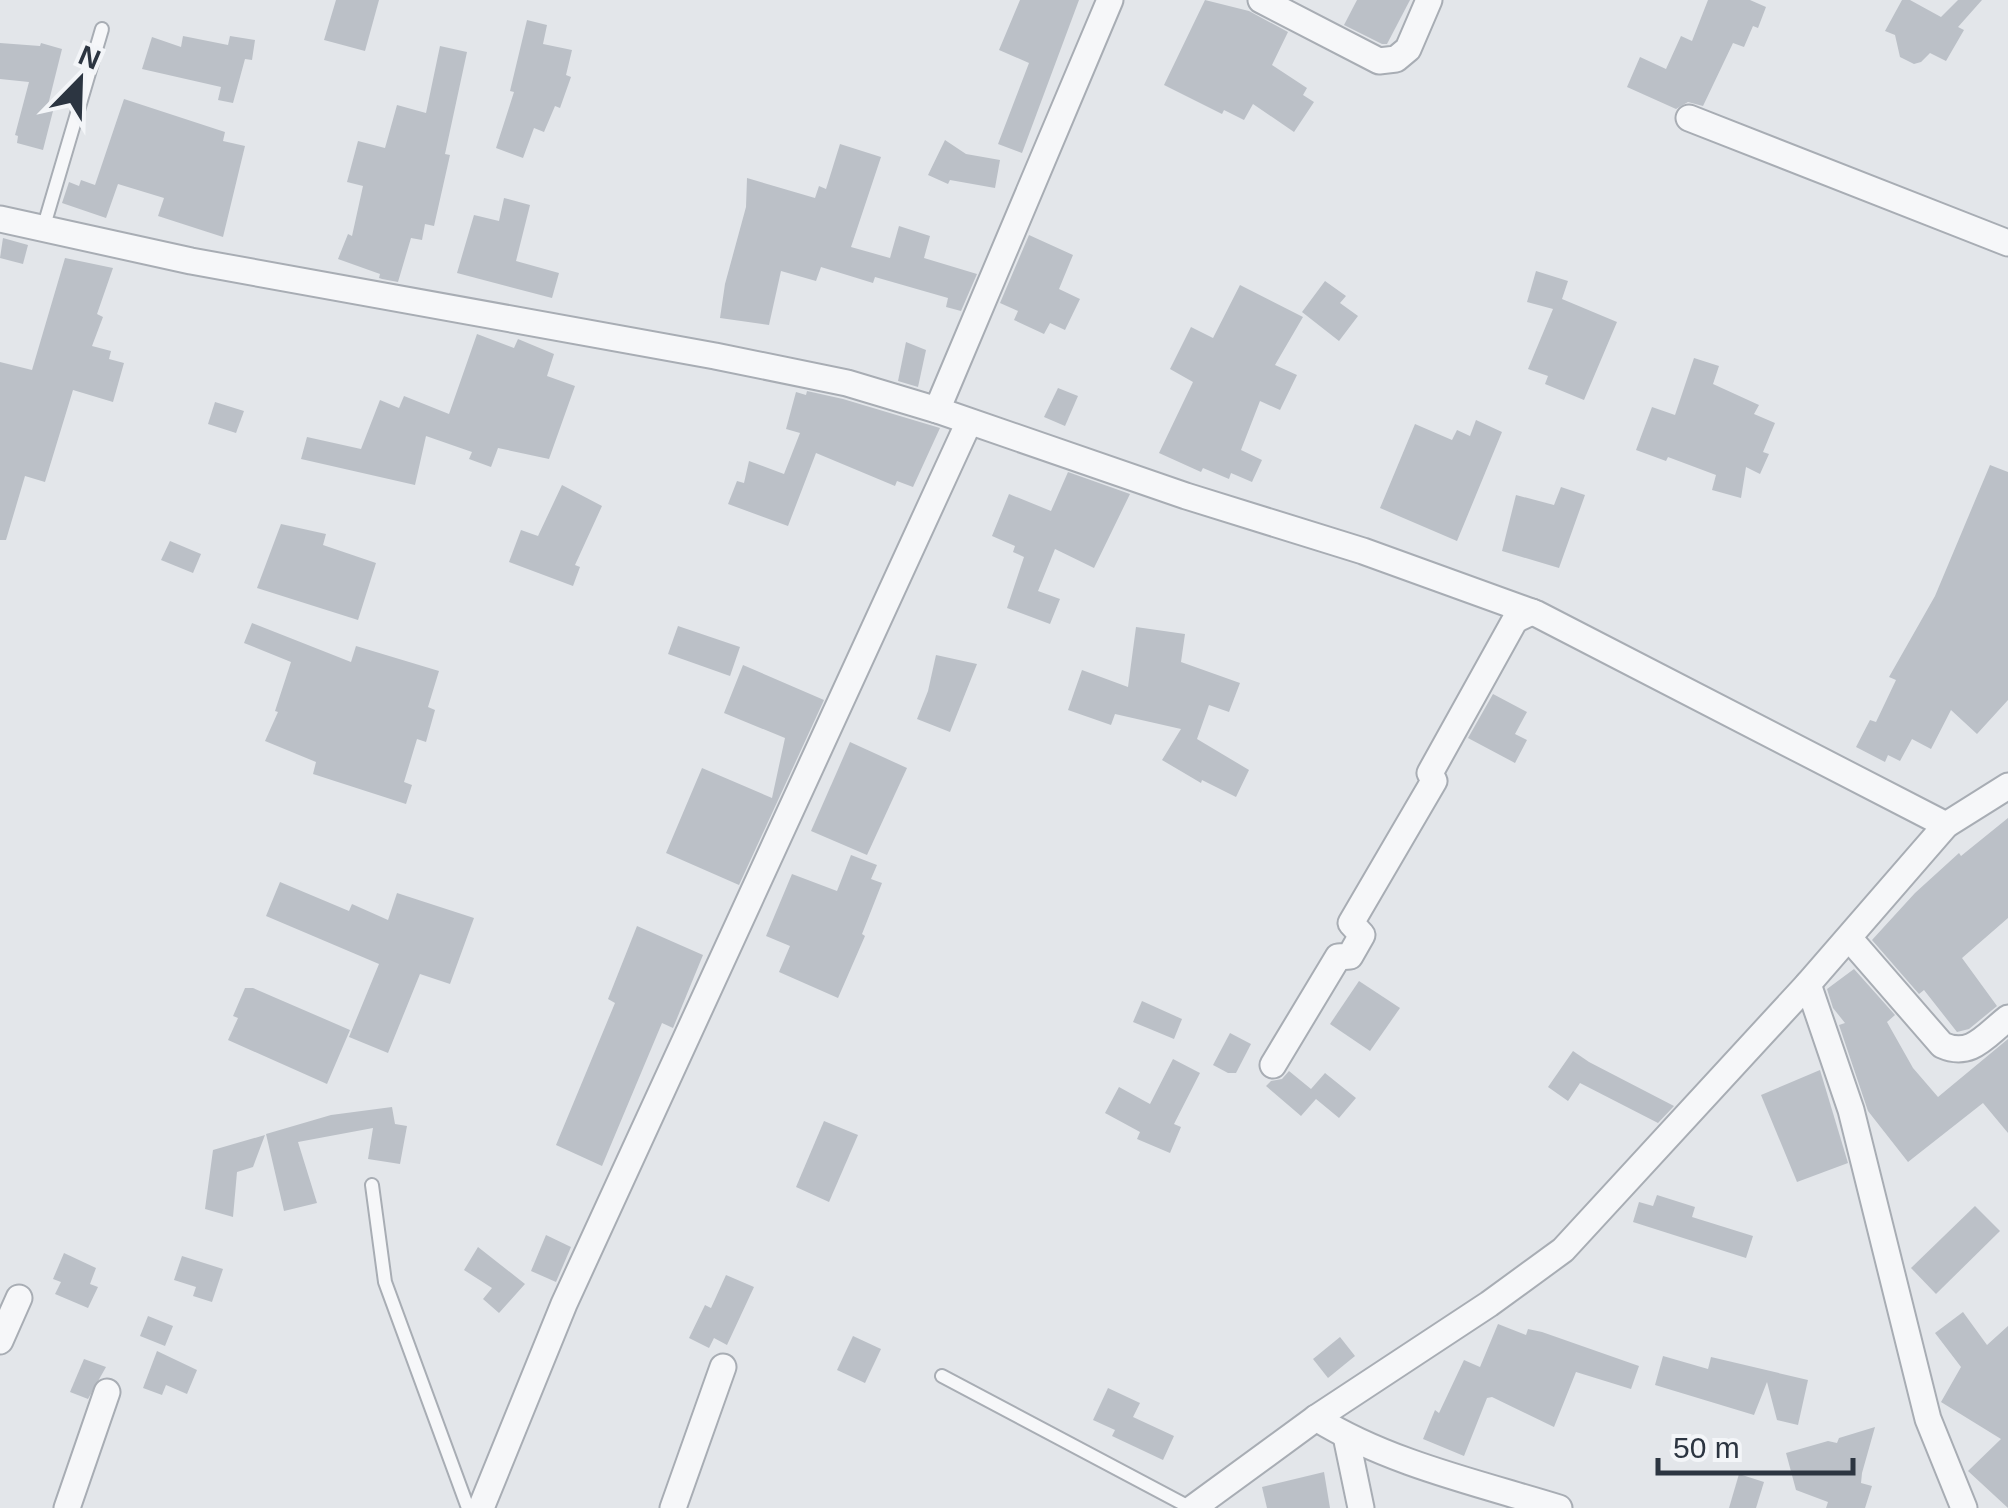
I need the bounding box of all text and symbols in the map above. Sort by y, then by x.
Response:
north arrow [30,30,130,130]
text: N [74,39,105,76]
scale bar [1658,1413,1853,1475]
text: 50 m [1673,1431,1740,1464]

